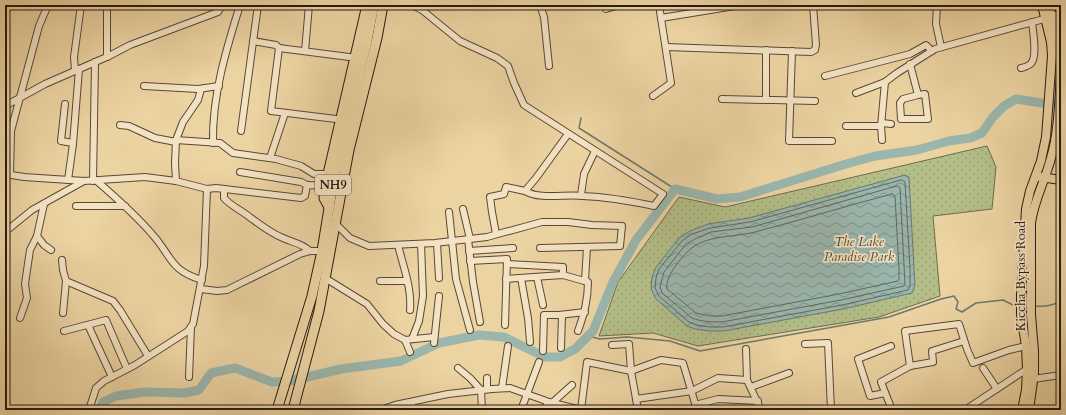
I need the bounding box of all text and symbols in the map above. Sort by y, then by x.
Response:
road number: NH9 [315,175,351,195]
street label: Kiccha Bypass Road [1012,221,1030,331]
park label: The Lake Paradise Park [824,233,895,266]

